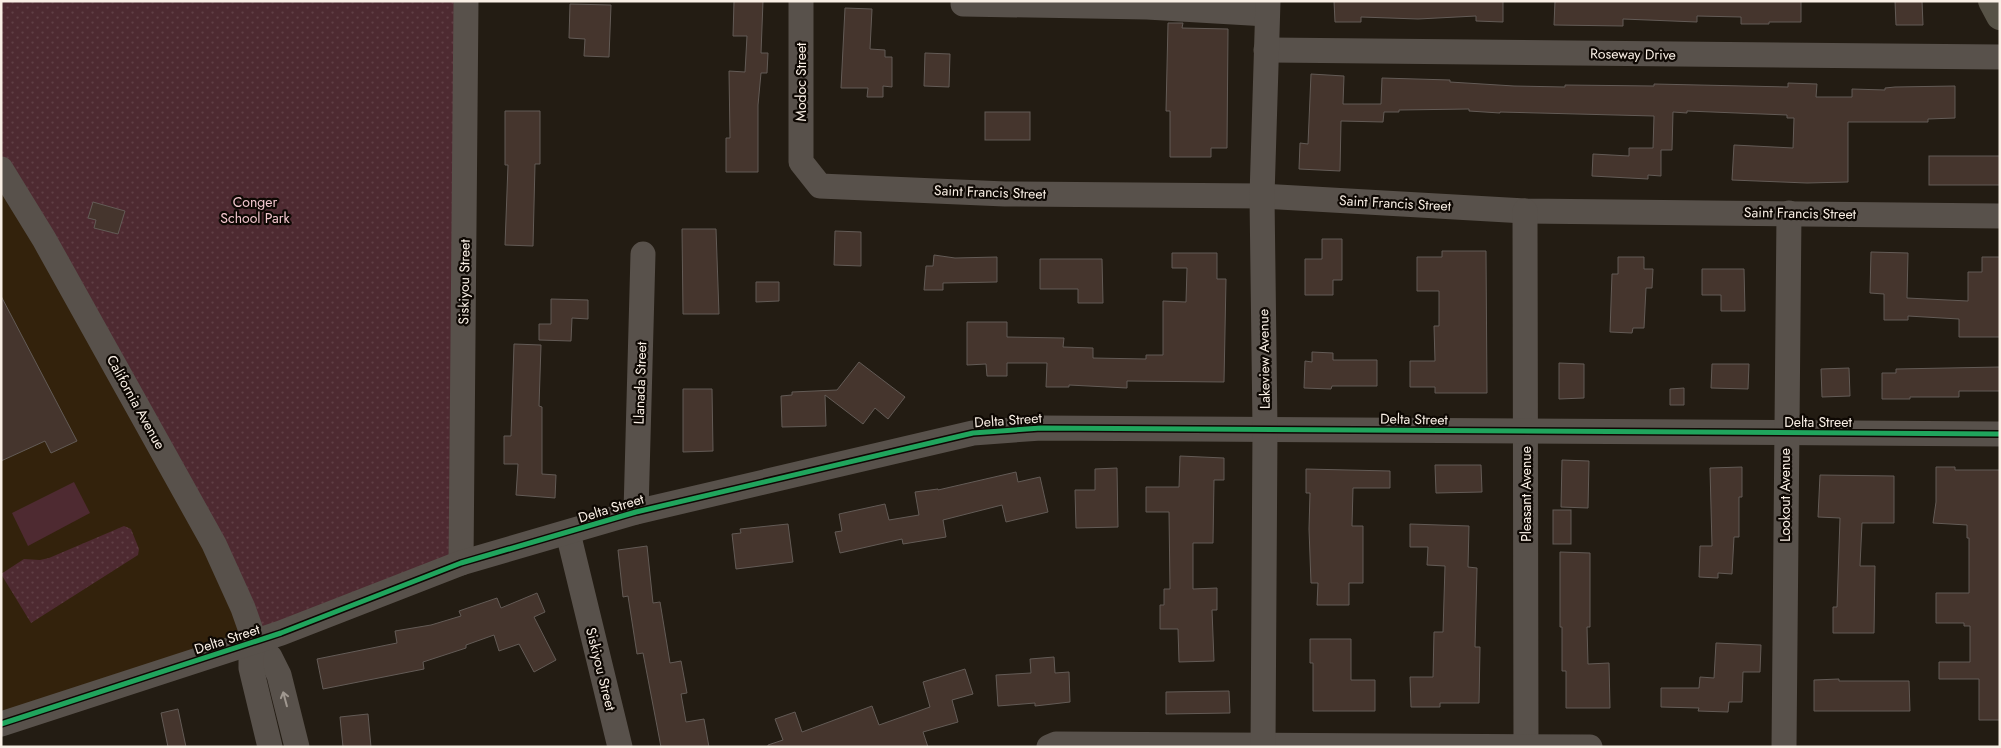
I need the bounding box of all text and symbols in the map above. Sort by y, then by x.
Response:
street label: Modoc Street [791,42,811,121]
street label: Roseway Drive [1590,43,1676,65]
street label: Saint Francis Street [934,180,1047,204]
street label: Saint Francis Street [1338,190,1452,216]
park label: Conger School Park [220,192,291,228]
street label: Saint Francis Street [1744,202,1857,224]
street label: Siskiyou Street [453,239,475,325]
street label: Lakeview Avenue [1253,309,1275,409]
street label: Llanada Street [629,341,651,425]
street label: California Avenue [102,351,170,453]
street label: Delta Street [974,408,1043,432]
street label: Delta Street [1380,408,1449,430]
street label: Delta Street [1784,412,1852,432]
street label: Pleasant Avenue [1516,446,1536,542]
street label: Lookout Avenue [1775,448,1795,542]
street label: Delta Street [576,488,647,527]
street label: Delta Street [192,619,263,659]
street label: Siskiyou Street [581,625,621,713]
one-way arrow [280,692,290,708]

